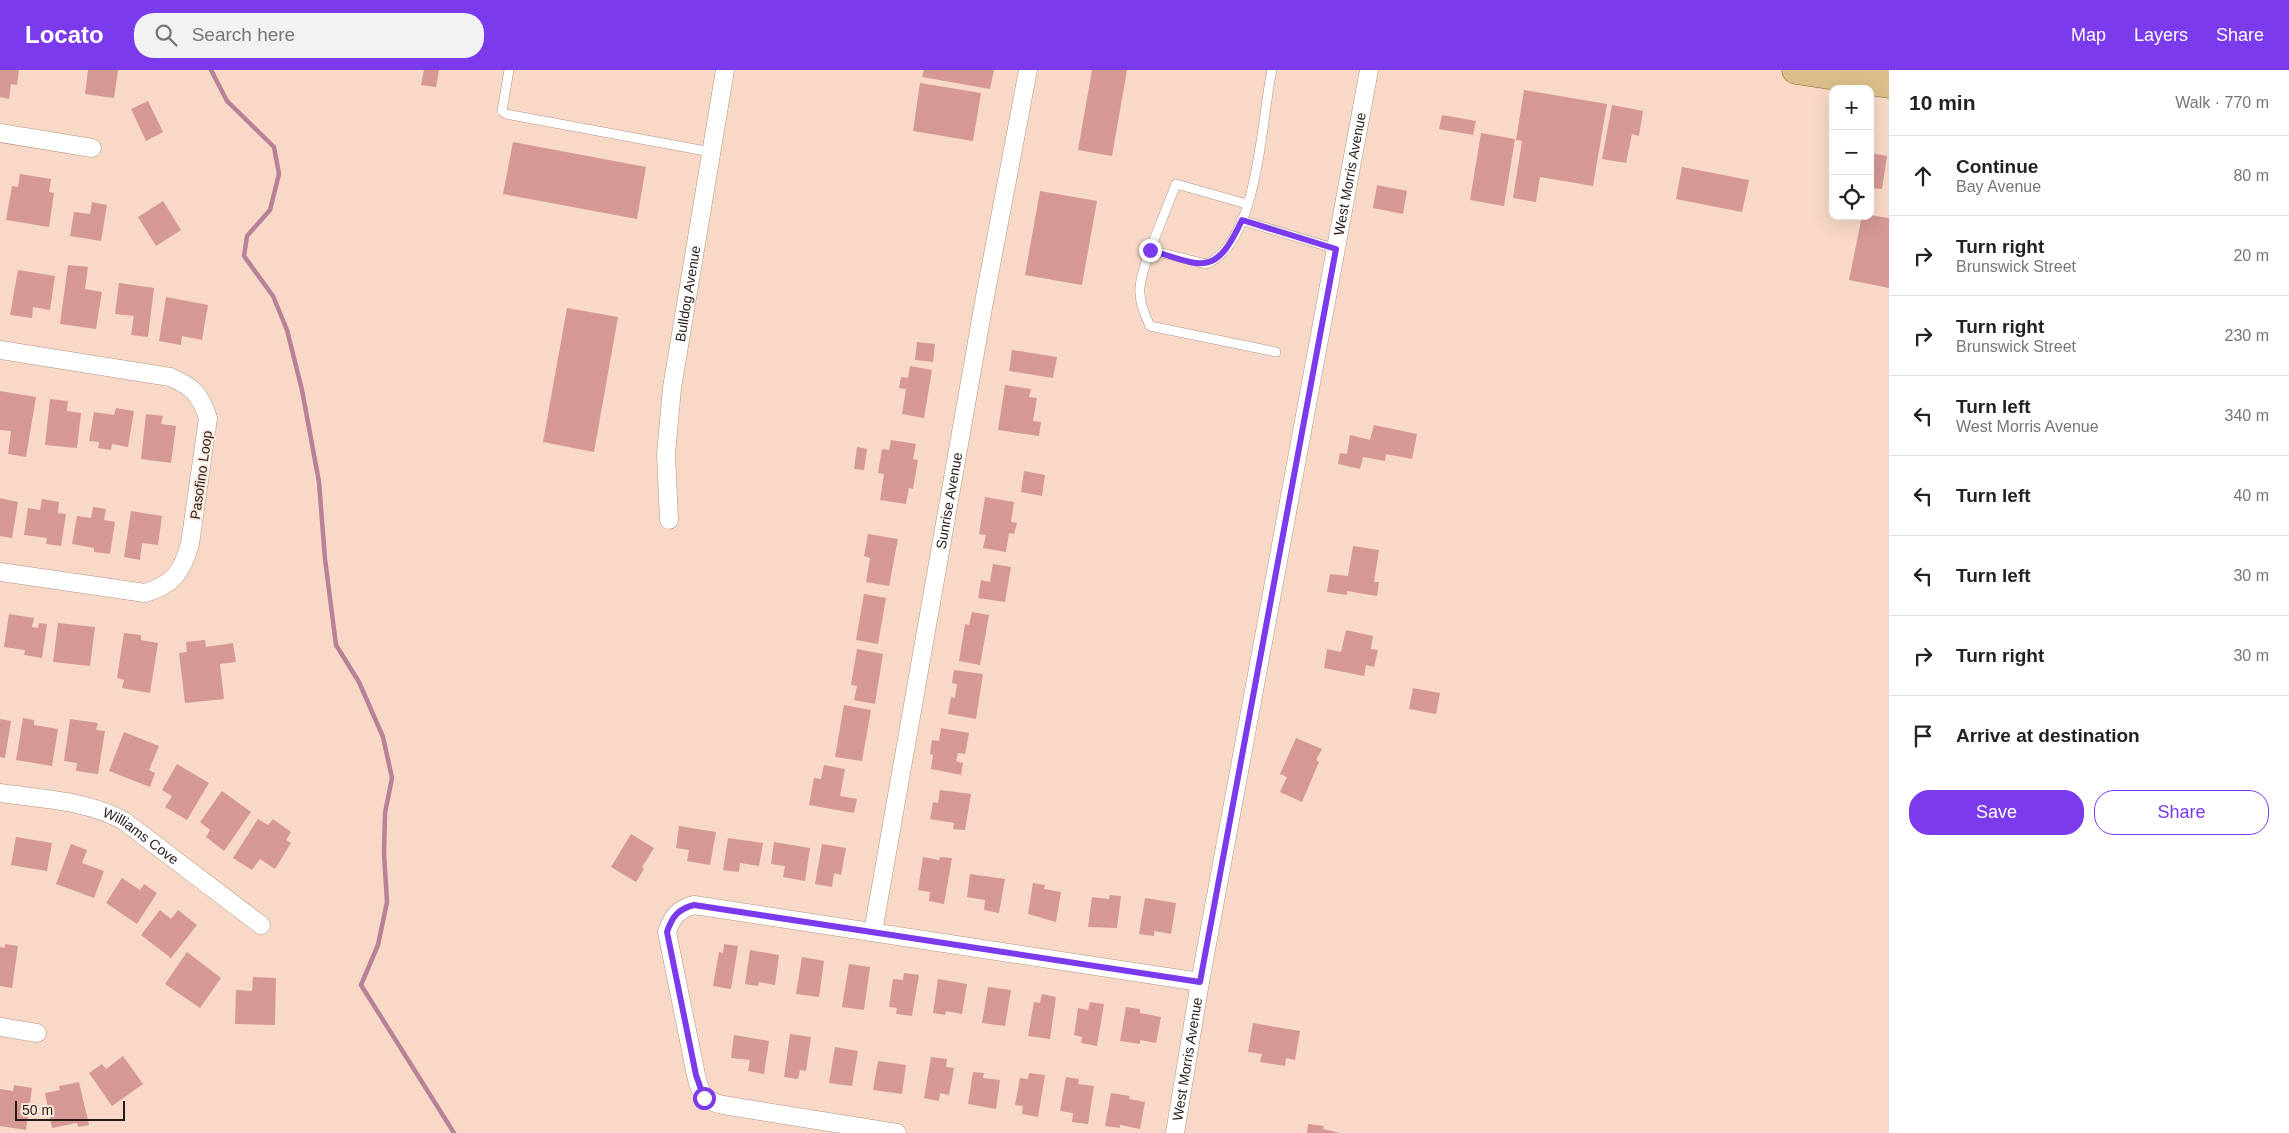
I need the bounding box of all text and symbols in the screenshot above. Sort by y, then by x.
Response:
search box [134,13,484,58]
text: Locato [25,21,104,48]
icon: search [152,21,180,49]
text: Search here [192,24,295,45]
text: Map [2071,25,2106,45]
text: Layers [2134,25,2188,45]
text: Share [2216,25,2264,45]
map controls [1829,85,1874,220]
button: + [1829,85,1874,130]
text: 10 min [1909,91,1976,114]
text: Walk · 770 m [2175,94,2269,111]
street label: West Morris Avenue [1331,111,1369,237]
button: − [1829,130,1874,175]
text: Continue [1956,156,2038,177]
icon: ahead [1909,162,1937,190]
text: 80 m [2233,167,2269,184]
button: locate [1829,175,1874,220]
text: Bay Avenue [1956,178,2041,195]
text: Turn right [1956,236,2044,257]
route end [1139,239,1162,262]
icon: right [1909,242,1937,270]
street label: Bulldog Avenue [672,244,704,343]
text: 20 m [2233,247,2269,264]
text: Brunswick Street [1956,258,2076,275]
text: Turn right [1956,316,2044,337]
icon: right [1909,322,1937,350]
text: 230 m [2225,327,2269,344]
text: Brunswick Street [1956,338,2076,355]
text: Turn left [1956,396,2031,417]
icon: left [1909,402,1937,430]
text: 340 m [2225,407,2269,424]
text: West Morris Avenue [1956,418,2099,435]
street label: Pasofino Loop [187,429,215,520]
street label: Sunrise Avenue [933,451,965,550]
icon: left [1909,482,1937,510]
text: Turn left [1956,485,2031,506]
text: 40 m [2233,487,2269,504]
icon: left [1909,562,1937,590]
text: Turn left [1956,565,2031,586]
text: 30 m [2233,567,2269,584]
icon: right [1909,642,1937,670]
text: Turn right [1956,645,2044,666]
text: 30 m [2233,647,2269,664]
icon: arrive [1909,722,1937,750]
text: Arrive at destination [1956,725,2140,746]
button: Save [1909,790,2084,835]
button: Share [2094,790,2269,835]
street label: Williams Cove [101,804,182,868]
street label: West Morris Avenue [1169,996,1205,1122]
route start [693,1087,716,1110]
scale bar [15,1098,125,1121]
text: 50 m [22,1102,53,1118]

